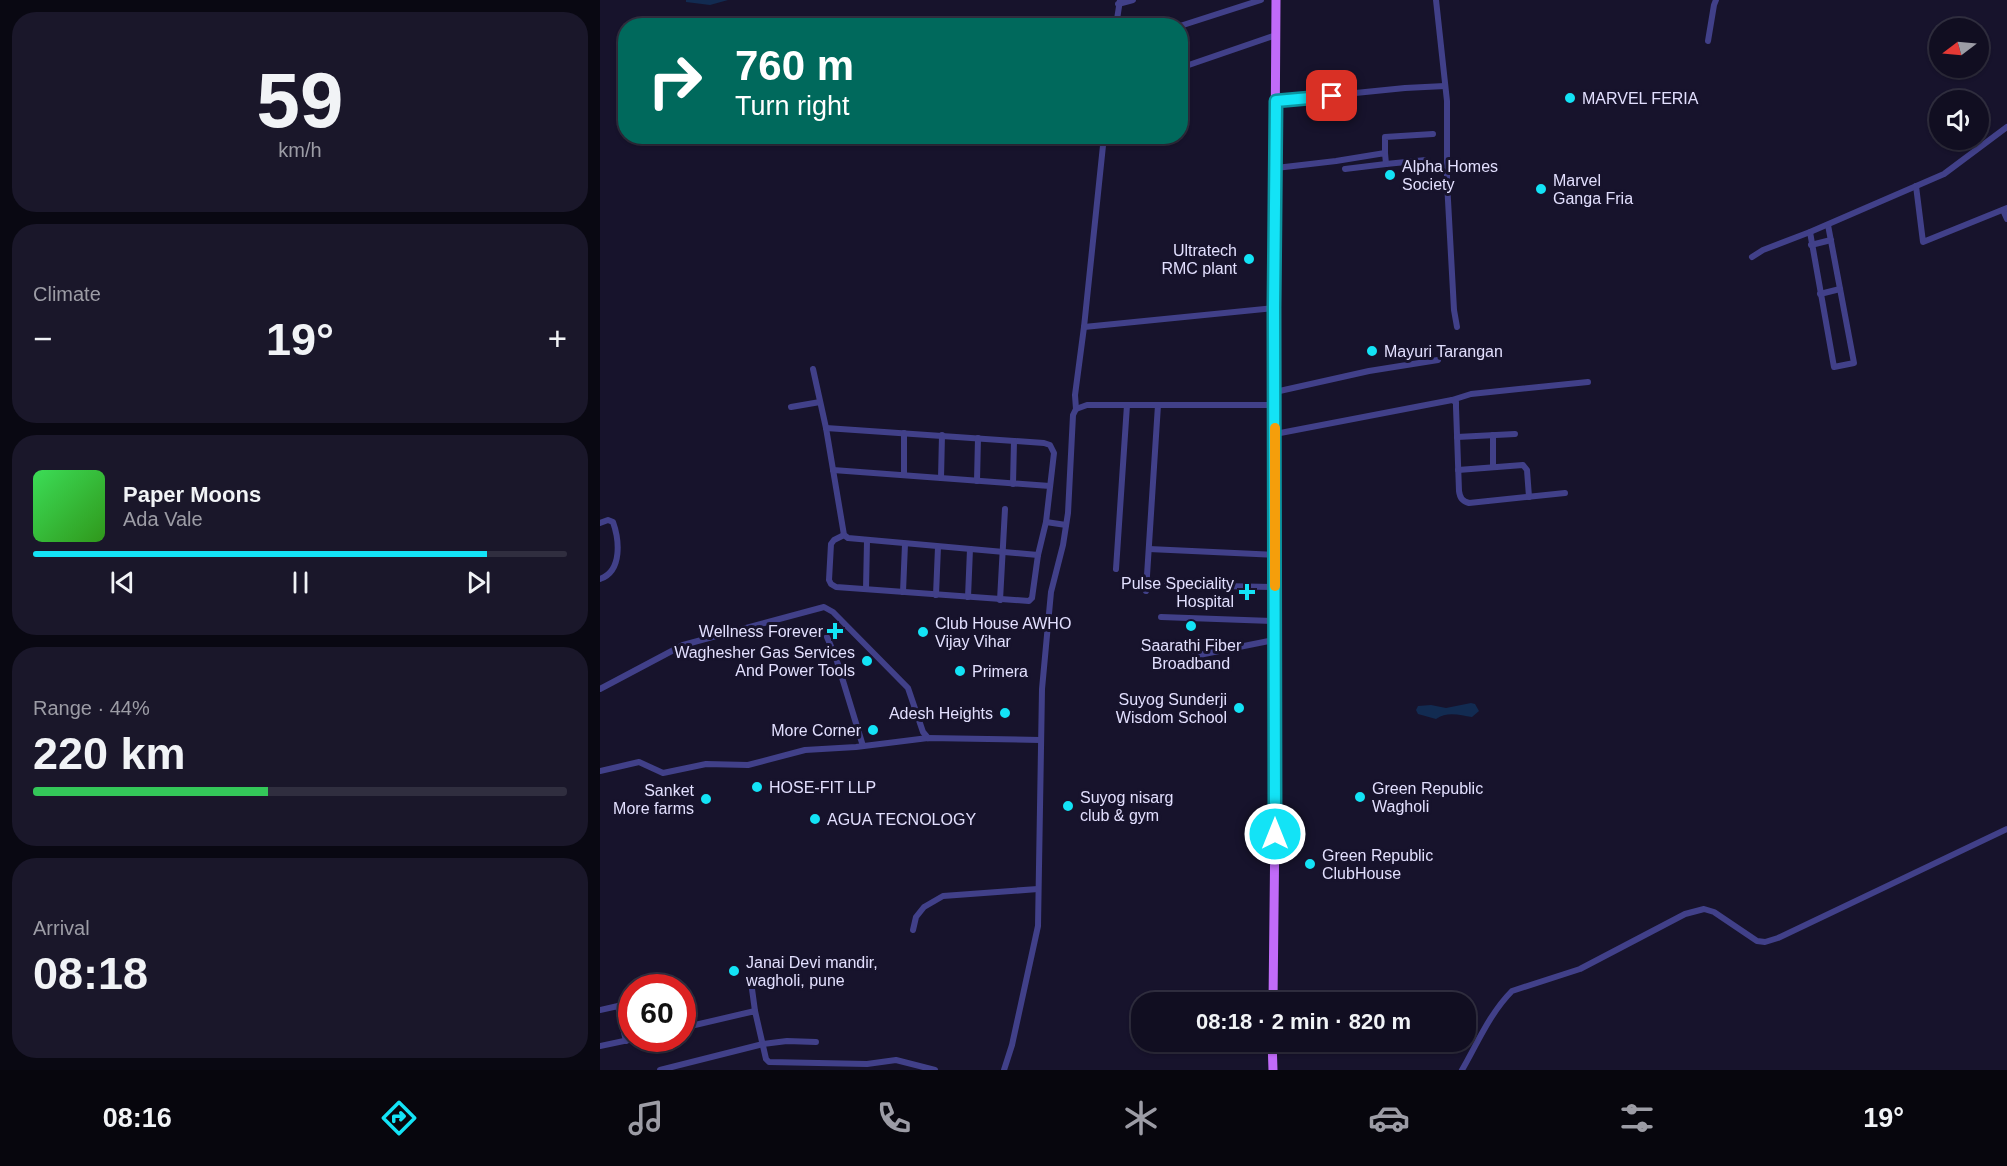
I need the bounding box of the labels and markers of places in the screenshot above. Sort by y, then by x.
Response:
pin [1306,70,1357,121]
place label: MARVEL FERIA [1582,90,1699,107]
marker: MARVEL FERIA [1563,91,1577,105]
place label: Alpha Homes Society [1402,158,1498,193]
marker: Alpha Homes Society [1383,168,1397,182]
place label: Marvel Ganga Fria [1553,172,1633,207]
marker: Marvel Ganga Fria [1534,182,1548,196]
place label: Ultratech RMC plant [1161,242,1238,277]
marker: Ultratech RMC plant [1242,252,1256,266]
place label: Mayuri Tarangan [1384,343,1503,360]
marker: Mayuri Tarangan [1365,344,1379,358]
place label: Pulse Speciality Hospital [1121,575,1234,610]
marker: Pulse Speciality Hospital [1238,583,1256,601]
place label: Club House AWHO Vijay Vihar [935,615,1071,650]
marker: Saarathi Fiber Broadband [1184,619,1198,633]
place label: Wellness Forever [699,623,824,640]
marker: Wellness Forever [828,624,842,638]
marker: Club House AWHO Vijay Vihar [916,625,930,639]
place label: Saarathi Fiber Broadband [1141,637,1242,672]
place label: Waghesher Gas Services And Power Tools [674,644,855,679]
marker: Waghesher Gas Services And Power Tools [860,654,874,668]
place label: Primera [972,663,1028,680]
marker: Primera [953,664,967,678]
place label: Suyog Sunderji Wisdom School [1116,691,1227,726]
marker: Suyog Sunderji Wisdom School [1232,701,1246,715]
place label: Adesh Heights [889,705,993,722]
marker: Adesh Heights [998,706,1012,720]
place label: More Corner [771,722,862,739]
marker: More Corner [866,723,880,737]
place label: HOSE-FIT LLP [769,779,876,796]
marker: HOSE-FIT LLP [750,780,764,794]
place label: Green Republic Wagholi [1372,780,1483,815]
place label: Sanket More farms [613,782,695,817]
place label: Suyog nisarg club & gym [1080,789,1173,824]
marker: Green Republic Wagholi [1353,790,1367,804]
marker: Sanket More farms [699,792,713,806]
marker: Suyog nisarg club & gym [1061,799,1075,813]
place label: AGUA TECNOLOGY [827,811,976,828]
marker: AGUA TECNOLOGY [808,812,822,826]
place label: Green Republic ClubHouse [1322,847,1433,882]
marker: Green Republic ClubHouse [1303,857,1317,871]
place label: Janai Devi mandir, wagholi, pune [745,954,878,989]
marker: Janai Devi mandir, wagholi, pune [727,964,741,978]

